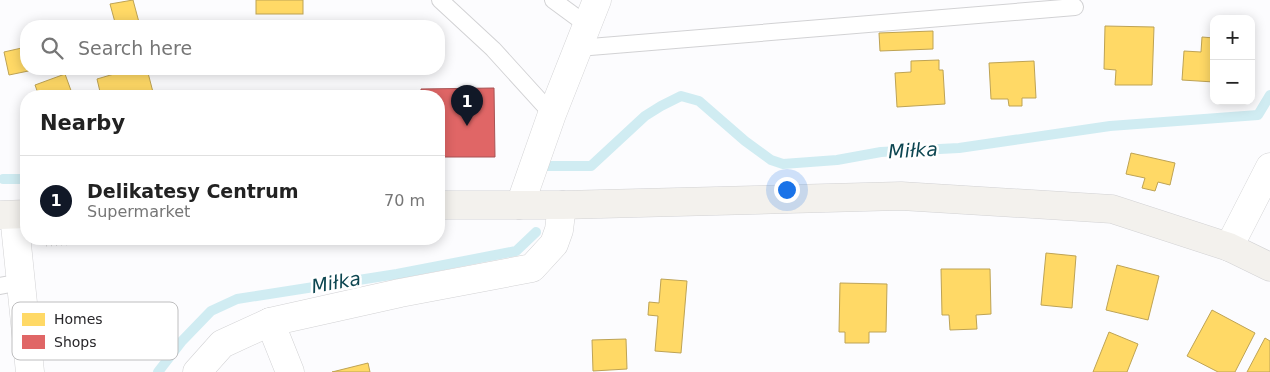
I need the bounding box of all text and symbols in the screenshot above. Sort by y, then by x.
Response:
map controls [1210,15,1255,105]
button: + [1210,15,1255,60]
search box [20,20,445,75]
icon: search [38,34,66,62]
text: Search here [78,37,192,59]
button: − [1210,60,1255,105]
pin: 1 [451,85,483,126]
text: Nearby [40,111,125,135]
water label: Miłka [888,138,938,162]
your location [774,177,800,203]
text: Delikatesy Centrum [87,180,299,202]
text: 1 [50,191,62,210]
text: 70 m [384,191,425,210]
text: Supermarket [87,202,190,221]
water label: Miłka [310,267,362,297]
legend [12,302,178,360]
text: Homes [54,311,103,327]
text: Shops [54,334,97,350]

